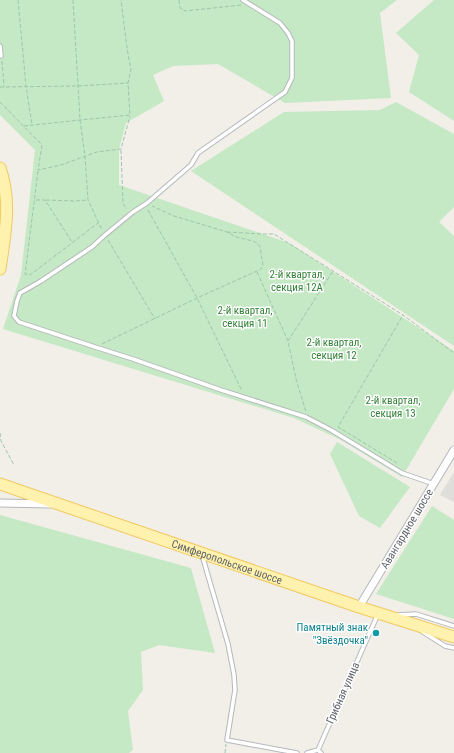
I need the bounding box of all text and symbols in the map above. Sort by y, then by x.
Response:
park label: 2-й квартал, секция 12А [269,268,325,294]
park label: 2-й квартал, секция 11 [217,304,273,330]
park label: 2-й квартал, секция 12 [306,336,362,362]
park label: 2-й квартал, секция 13 [365,394,421,420]
street label: Авангардное шоссе [378,487,436,571]
street label: Симферопольское шоссе [170,537,284,587]
place label: Памятный знак "Звёздочка" [297,621,369,647]
marker: Памятный знак "Звёздочка" [371,628,381,638]
street label: Грибная улица [324,660,362,726]

